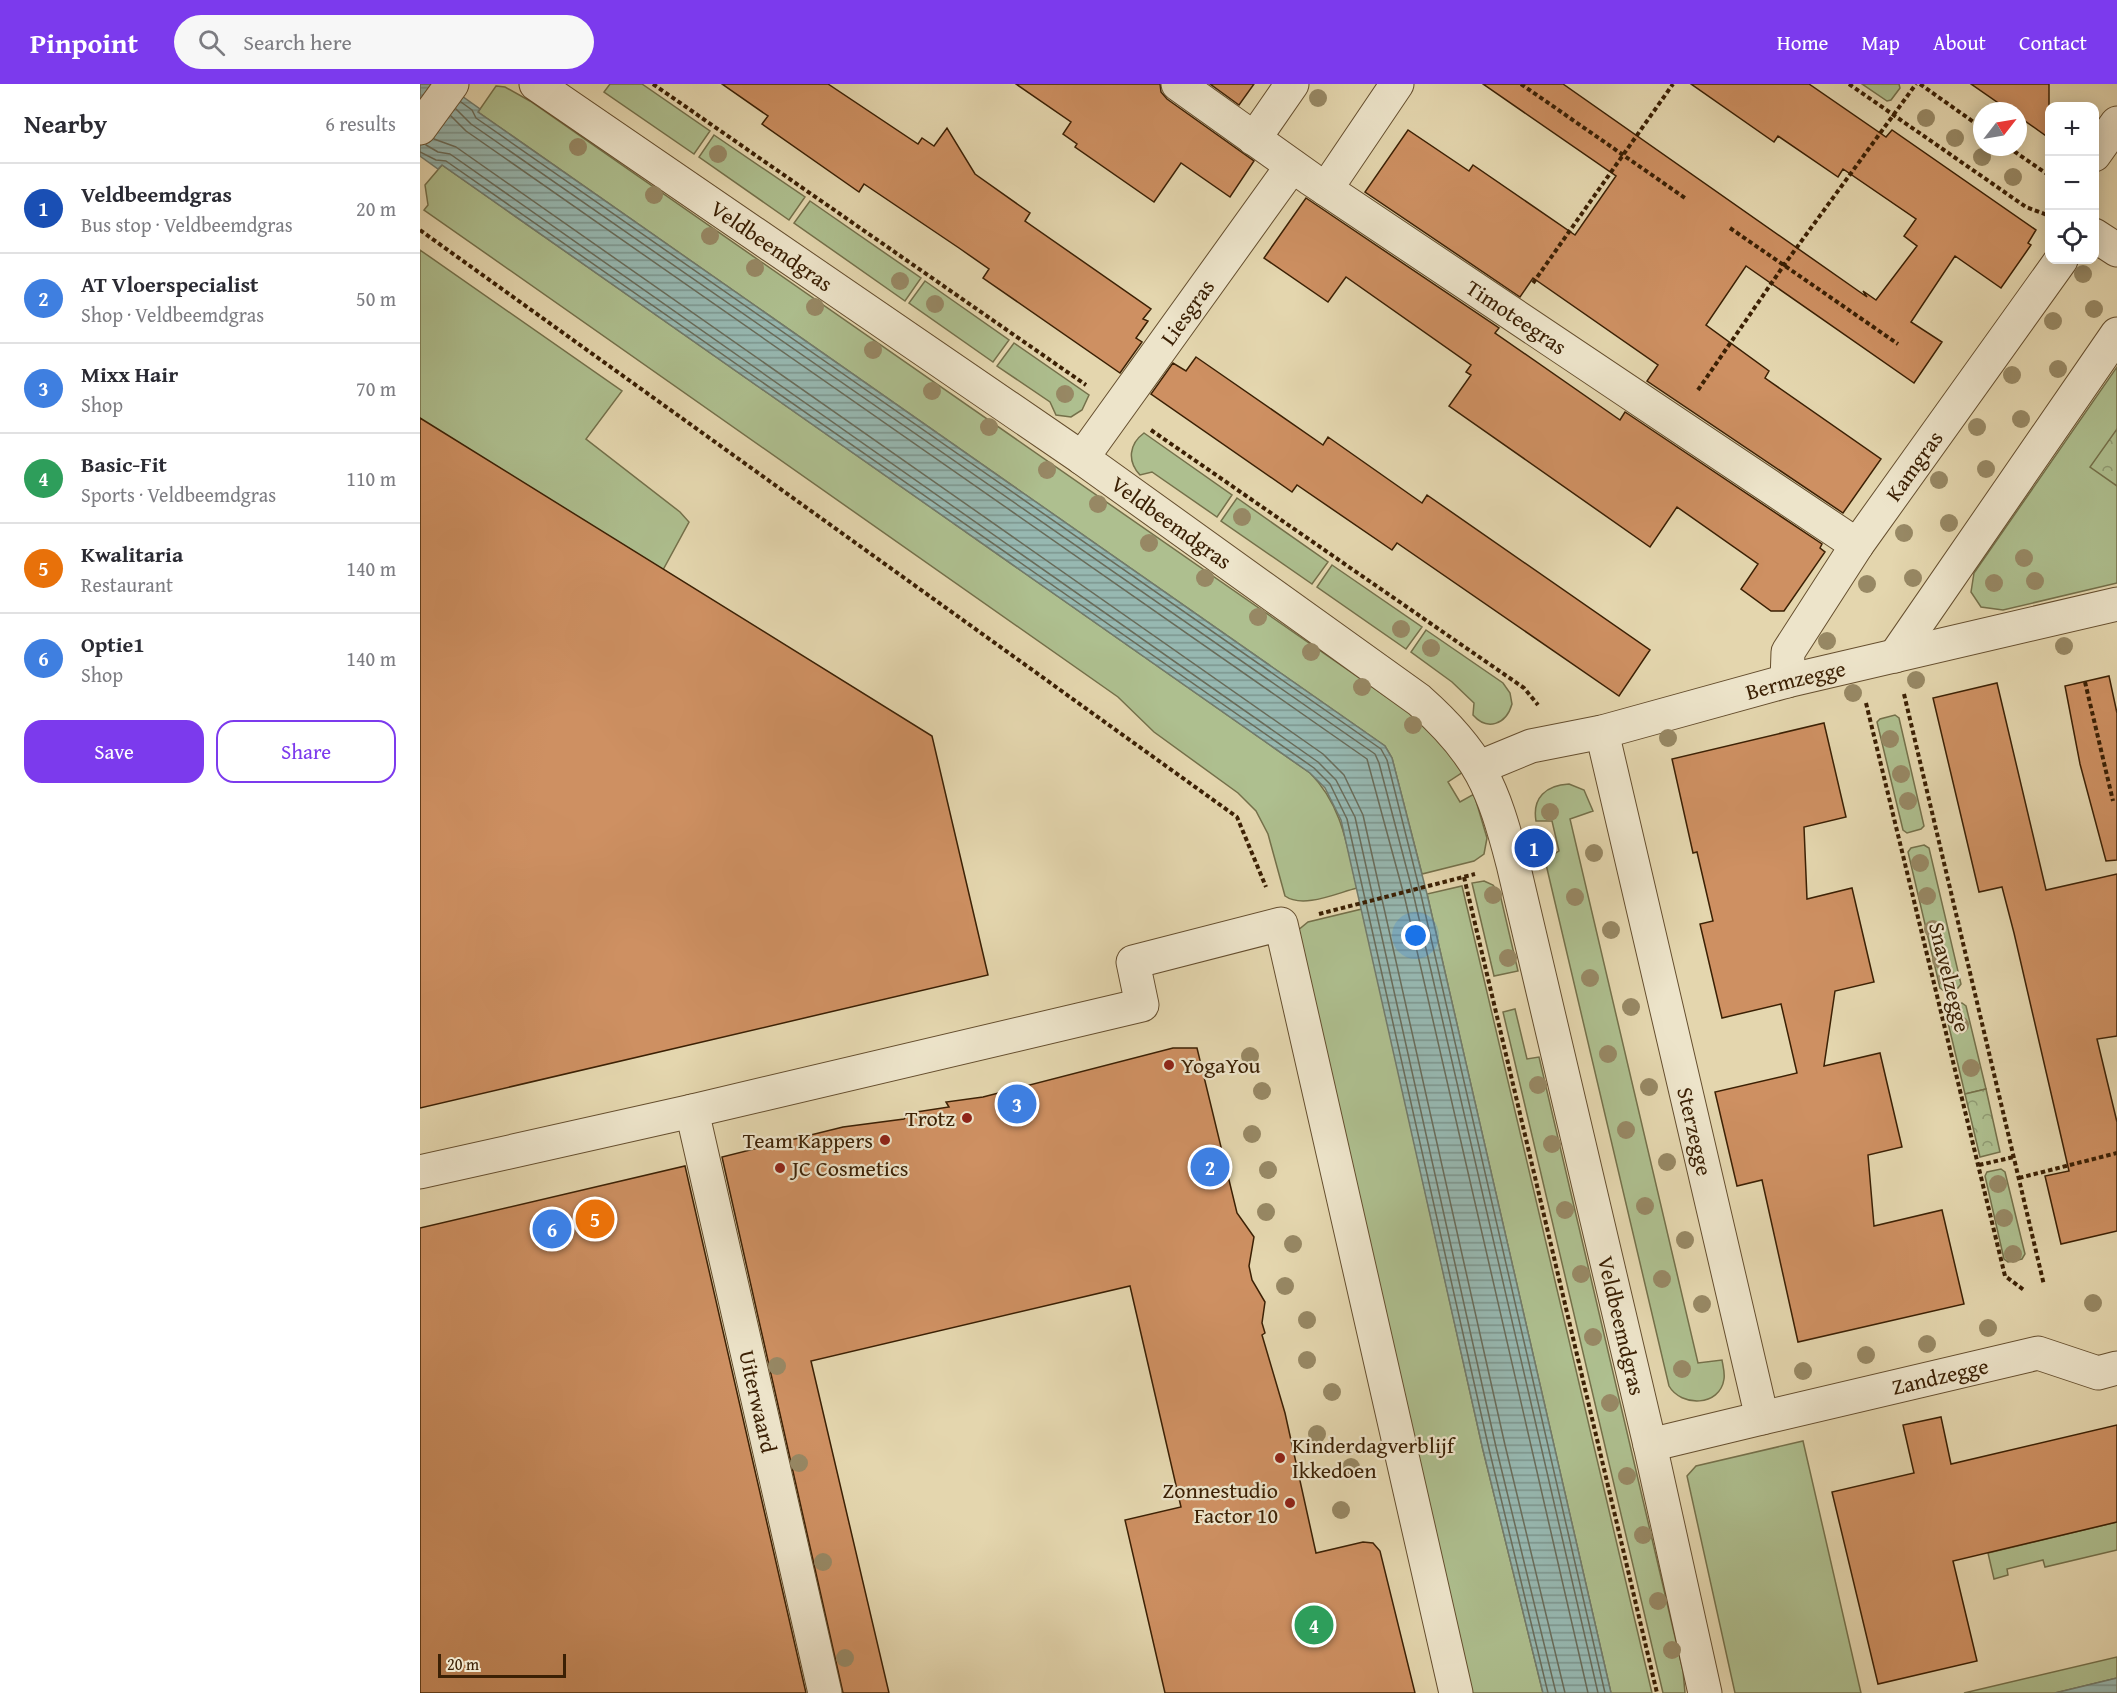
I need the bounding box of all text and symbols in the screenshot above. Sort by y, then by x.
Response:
search box [174,15,594,69]
text: Pinpoint [30,22,138,63]
icon: search [195,26,228,59]
text: Search here [243,26,352,58]
text: Home [1777,27,1828,58]
text: Map [1861,27,1900,58]
text: About [1933,27,1986,58]
text: Contact [2019,27,2087,58]
north arrow [1973,102,2027,156]
map controls [2045,102,2099,264]
button: + [2045,102,2099,156]
text: Nearby [24,104,107,143]
text: 6 results [325,109,396,138]
button: − [2045,156,2099,210]
text: Veldbeemdgras [81,178,232,210]
street label: Veldbeemdgras [704,192,840,299]
text: 1 [38,194,49,223]
text: 20 m [356,194,396,223]
text: Bus stop · Veldbeemdgras [81,210,293,239]
button: locate [2045,210,2099,264]
text: AT Vloerspecialist [81,268,258,300]
street label: Timoteegras [1460,271,1573,362]
street label: Liesgras [1152,272,1222,352]
text: 2 [38,284,49,313]
text: 50 m [356,284,396,313]
text: Shop · Veldbeemdgras [81,300,264,329]
text: Mixx Hair [81,358,178,390]
text: 3 [38,374,49,403]
text: 70 m [356,374,396,403]
text: Shop [81,390,123,419]
street label: Kamgras [1877,424,1950,508]
text: Basic-Fit [81,448,167,480]
text: 4 [38,464,49,493]
text: 110 m [346,464,396,493]
street label: Veldbeemdgras [1104,468,1239,577]
text: Sports · Veldbeemdgras [81,480,276,509]
text: Kwalitaria [81,538,183,570]
text: 5 [38,554,49,583]
text: 140 m [346,554,396,583]
text: Restaurant [81,570,173,599]
text: Optie1 [81,628,145,660]
text: 6 [38,644,49,673]
text: 140 m [346,644,396,673]
street label: Bermzegge [1742,652,1849,708]
text: Shop [81,660,123,689]
button: Save [24,720,204,783]
button: Share [216,720,396,783]
pin: 1 [1514,826,1554,870]
street label: Snavelzegge [1921,919,1979,1035]
your location [1401,921,1430,950]
place label: YogaYou [1181,1049,1261,1081]
marker: YogaYou [1162,1058,1176,1072]
pin: 3 [998,1082,1036,1126]
street label: Sterzegge [1669,1084,1721,1179]
place label: Trotz [905,1102,955,1134]
marker: Trotz [960,1111,974,1125]
place label: Team Kappers [743,1124,873,1156]
marker: Team Kappers [878,1133,892,1147]
pin: 2 [1190,1144,1230,1190]
place label: JC Cosmetics [789,1152,908,1184]
marker: JC Cosmetics [773,1161,787,1175]
pin: 5 [576,1196,615,1242]
pin: 6 [532,1206,572,1252]
street label: Veldbeemdgras [1590,1253,1654,1398]
street label: Uiterwaard [731,1347,786,1456]
street label: Zandzegge [1889,1349,1992,1403]
place label: Kinderdagverblijf Ikkedoen [1292,1429,1457,1486]
marker: Kinderdagverblijf Ikkedoen [1273,1451,1287,1465]
place label: Zonnestudio Factor 10 [1163,1474,1278,1531]
marker: Zonnestudio Factor 10 [1283,1496,1297,1510]
pin: 4 [1294,1602,1334,1648]
scale bar [438,1651,566,1678]
text: 20 m [447,1652,479,1676]

